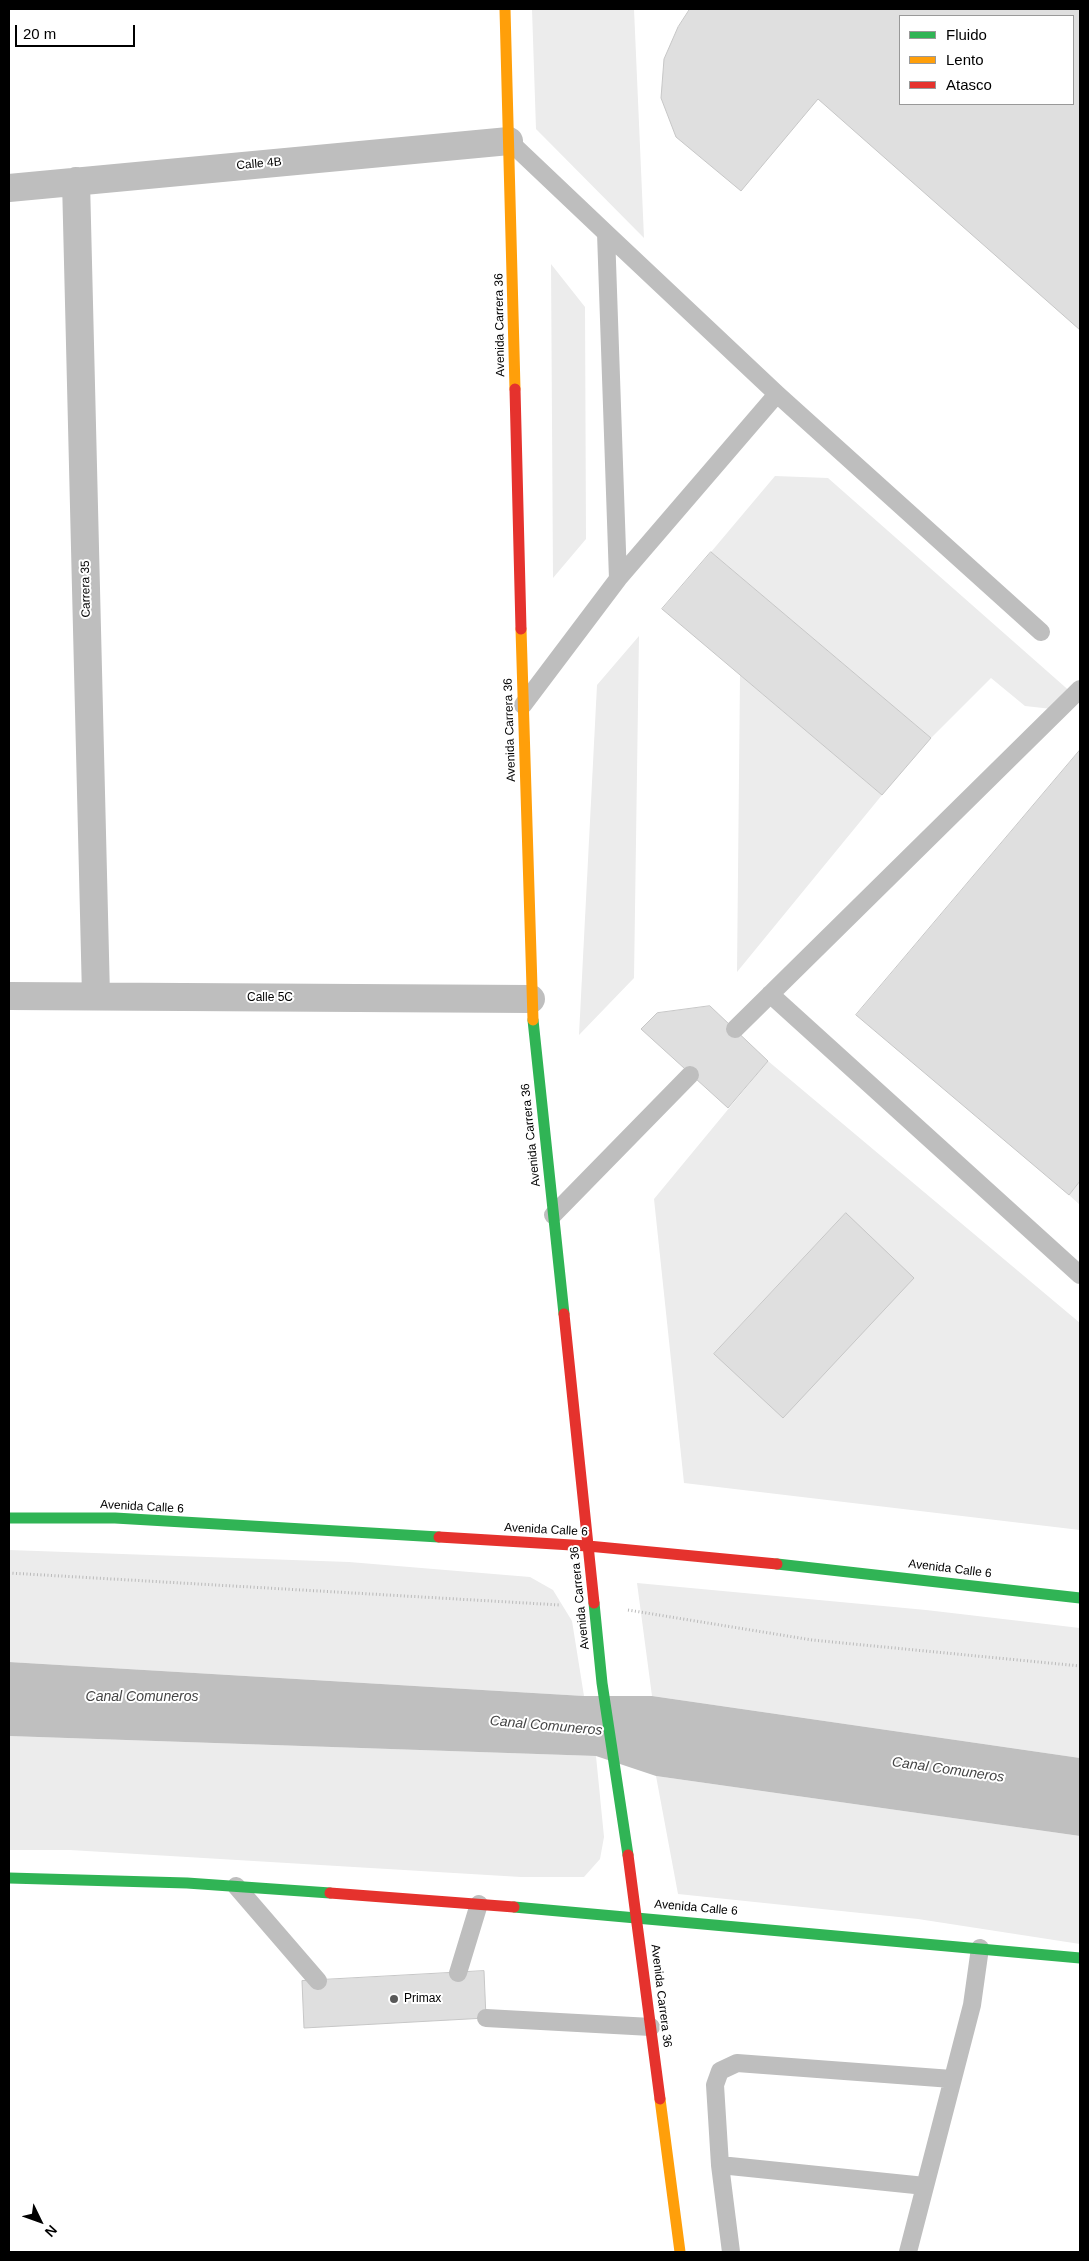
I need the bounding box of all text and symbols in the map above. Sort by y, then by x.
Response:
scale bar [18,15,138,47]
legend [899,15,1074,105]
text: 20 m [23,25,56,42]
text: Fluido [946,26,987,43]
text: Lento [946,51,984,68]
text: Atasco [946,76,992,93]
street label: Calle 4B [236,155,282,173]
street label: Avenida Carrera 36 [492,273,508,377]
street label: Carrera 35 [78,560,94,618]
street label: Avenida Carrera 36 [501,678,519,782]
street label: Calle 5C [247,991,293,1005]
street label: Avenida Carrera 36 [518,1083,544,1187]
street label: Avenida Calle 6 [100,1498,184,1516]
street label: Avenida Calle 6 [504,1521,588,1539]
street label: Avenida Carrera 36 [567,1546,593,1650]
street label: Avenida Calle 6 [908,1557,992,1581]
water label: Canal Comuneros [86,1689,198,1705]
water label: Canal Comuneros [489,1713,603,1739]
water label: Canal Comuneros [891,1754,1005,1786]
street label: Avenida Calle 6 [654,1897,738,1919]
street label: Avenida Carrera 36 [648,1944,674,2048]
place label: Primax [404,1992,441,2006]
marker: Primax [388,1993,400,2005]
north arrow [15,2196,65,2246]
text: N [42,2222,60,2240]

